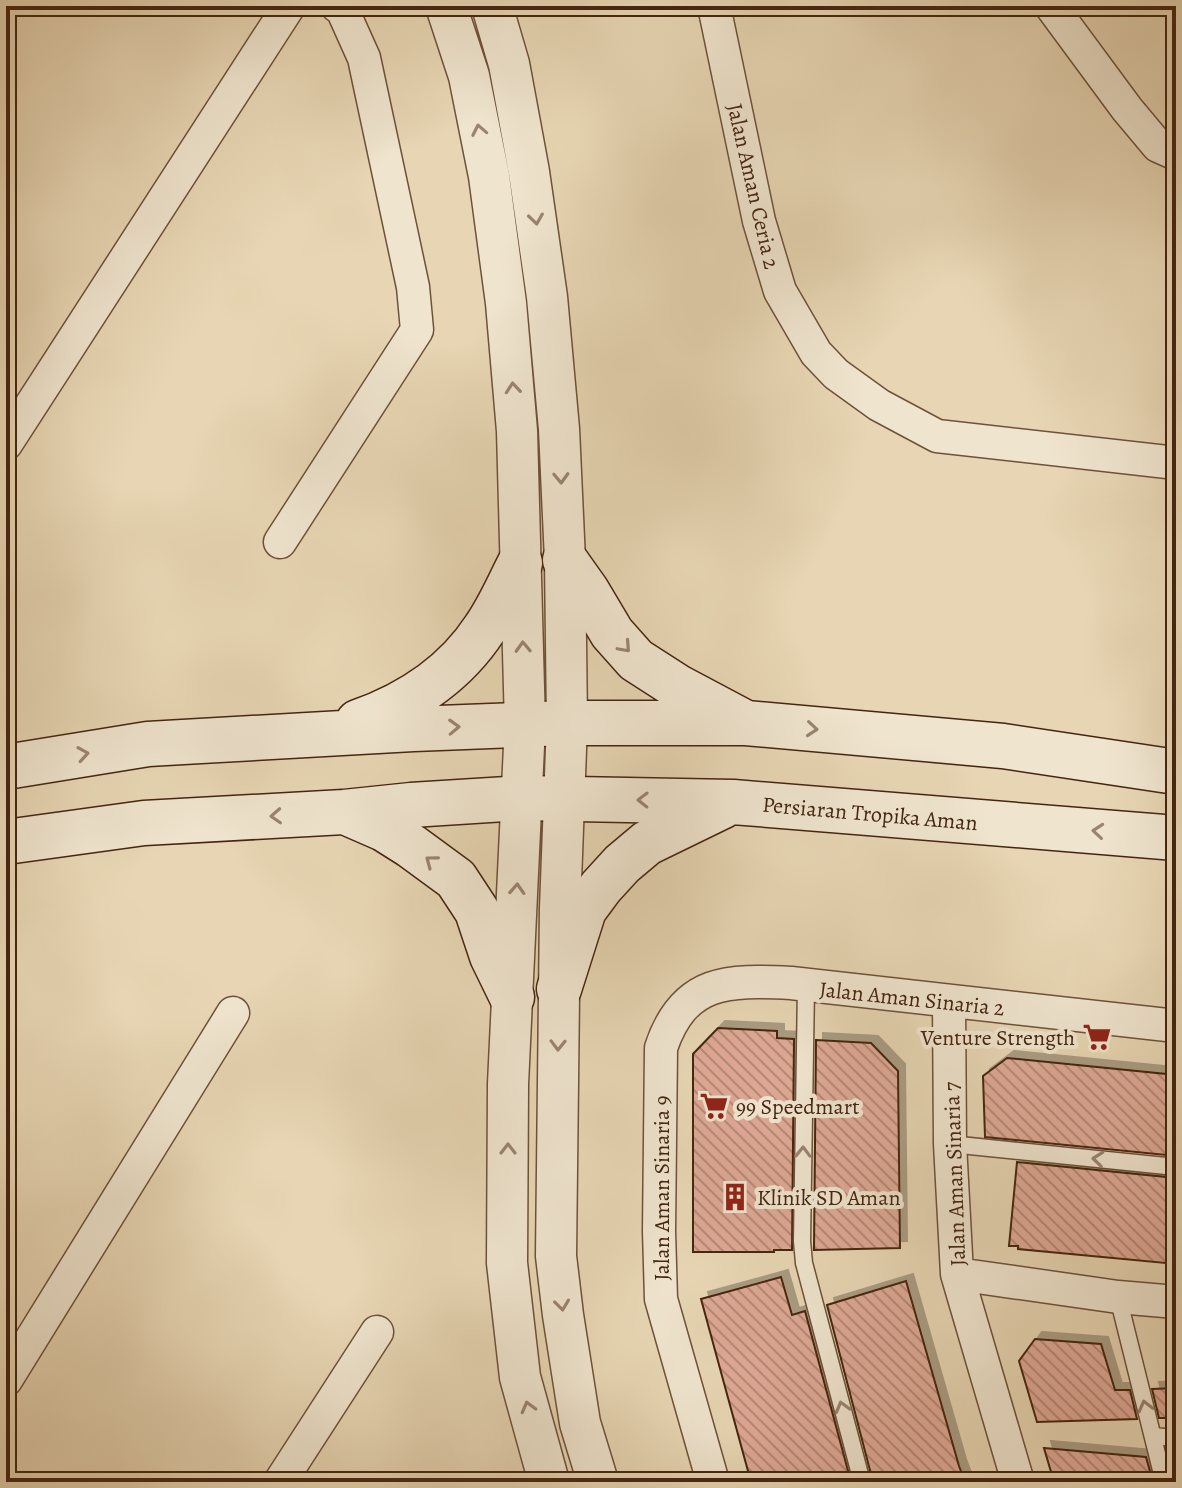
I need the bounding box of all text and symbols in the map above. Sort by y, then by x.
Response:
street label: Jalan Aman Ceria 2 [719,100,787,272]
one-way arrow [472,123,489,137]
one-way arrow [527,212,544,226]
one-way arrow [505,381,522,394]
one-way arrow [553,472,570,485]
one-way arrow [615,638,630,653]
one-way arrow [514,640,531,653]
one-way arrow [448,719,461,736]
one-way arrow [806,720,819,737]
one-way arrow [76,746,90,763]
street label: Persiaran Tropika Aman [761,790,979,838]
one-way arrow [636,792,649,809]
one-way arrow [269,807,282,824]
one-way arrow [1091,823,1104,840]
one-way arrow [425,856,440,870]
one-way arrow [509,882,526,895]
street label: Jalan Aman Sinaria 2 [818,974,1006,1024]
supermarket icon: Venture Strength [1082,1022,1112,1052]
place label: Venture Strength [920,1023,1075,1053]
one-way arrow [550,1039,567,1052]
street label: Jalan Aman Sinaria 7 [937,1080,973,1267]
supermarket icon: 99 Speedmart [699,1091,729,1121]
place label: 99 Speedmart [736,1092,859,1122]
street label: Jalan Aman Sinaria 9 [647,1095,677,1281]
one-way arrow [499,1142,517,1155]
one-way arrow [794,1145,812,1158]
one-way arrow [1091,1151,1104,1168]
building icon: Klinik SD Aman [720,1182,750,1212]
place label: Klinik SD Aman [757,1183,900,1213]
one-way arrow [553,1298,570,1312]
one-way arrow [521,1400,538,1414]
one-way arrow [835,1400,851,1414]
one-way arrow [1138,1400,1155,1414]

